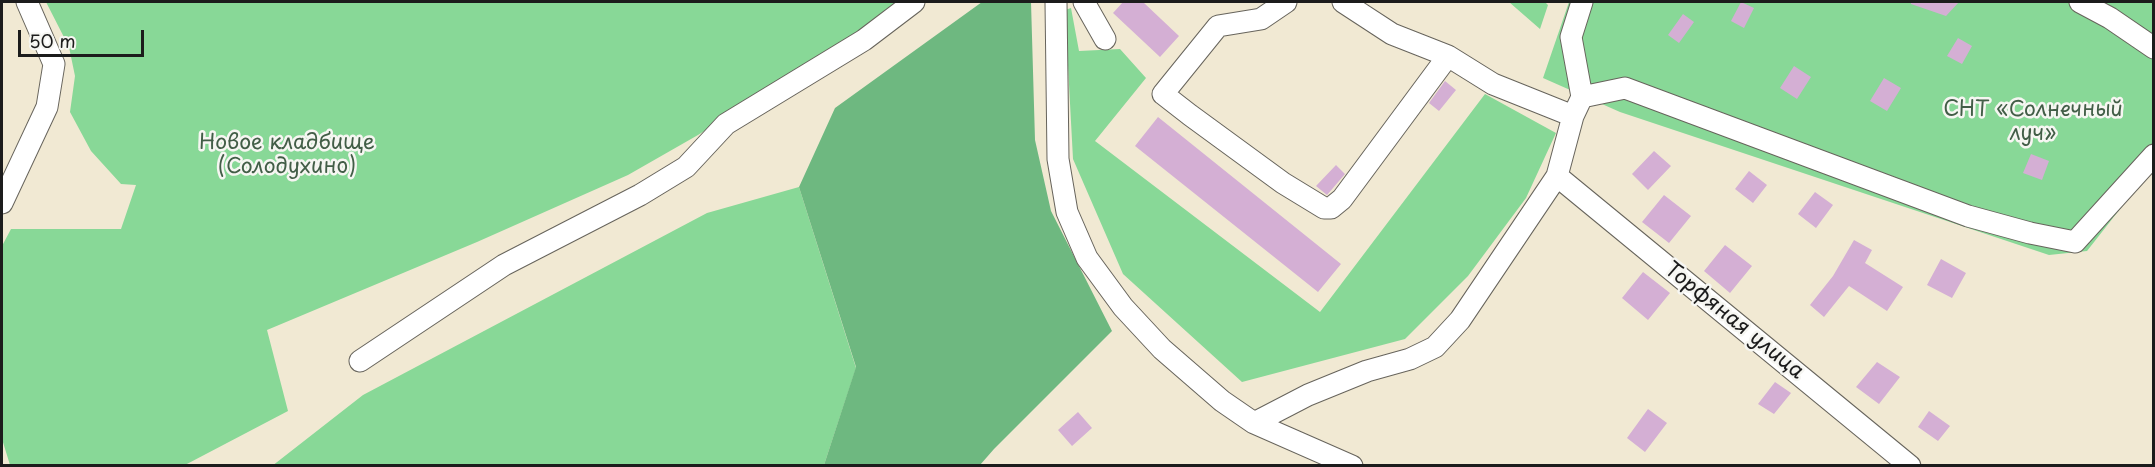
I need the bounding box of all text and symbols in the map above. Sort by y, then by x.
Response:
scale bar [21,18,147,56]
text: 50 m [29,27,76,54]
park label: СНТ «Солнечный луч» [1943,97,2123,147]
park label: Новое кладбище (Солодухино) [199,130,375,180]
street label: Торфяная улица [1659,257,1809,385]

